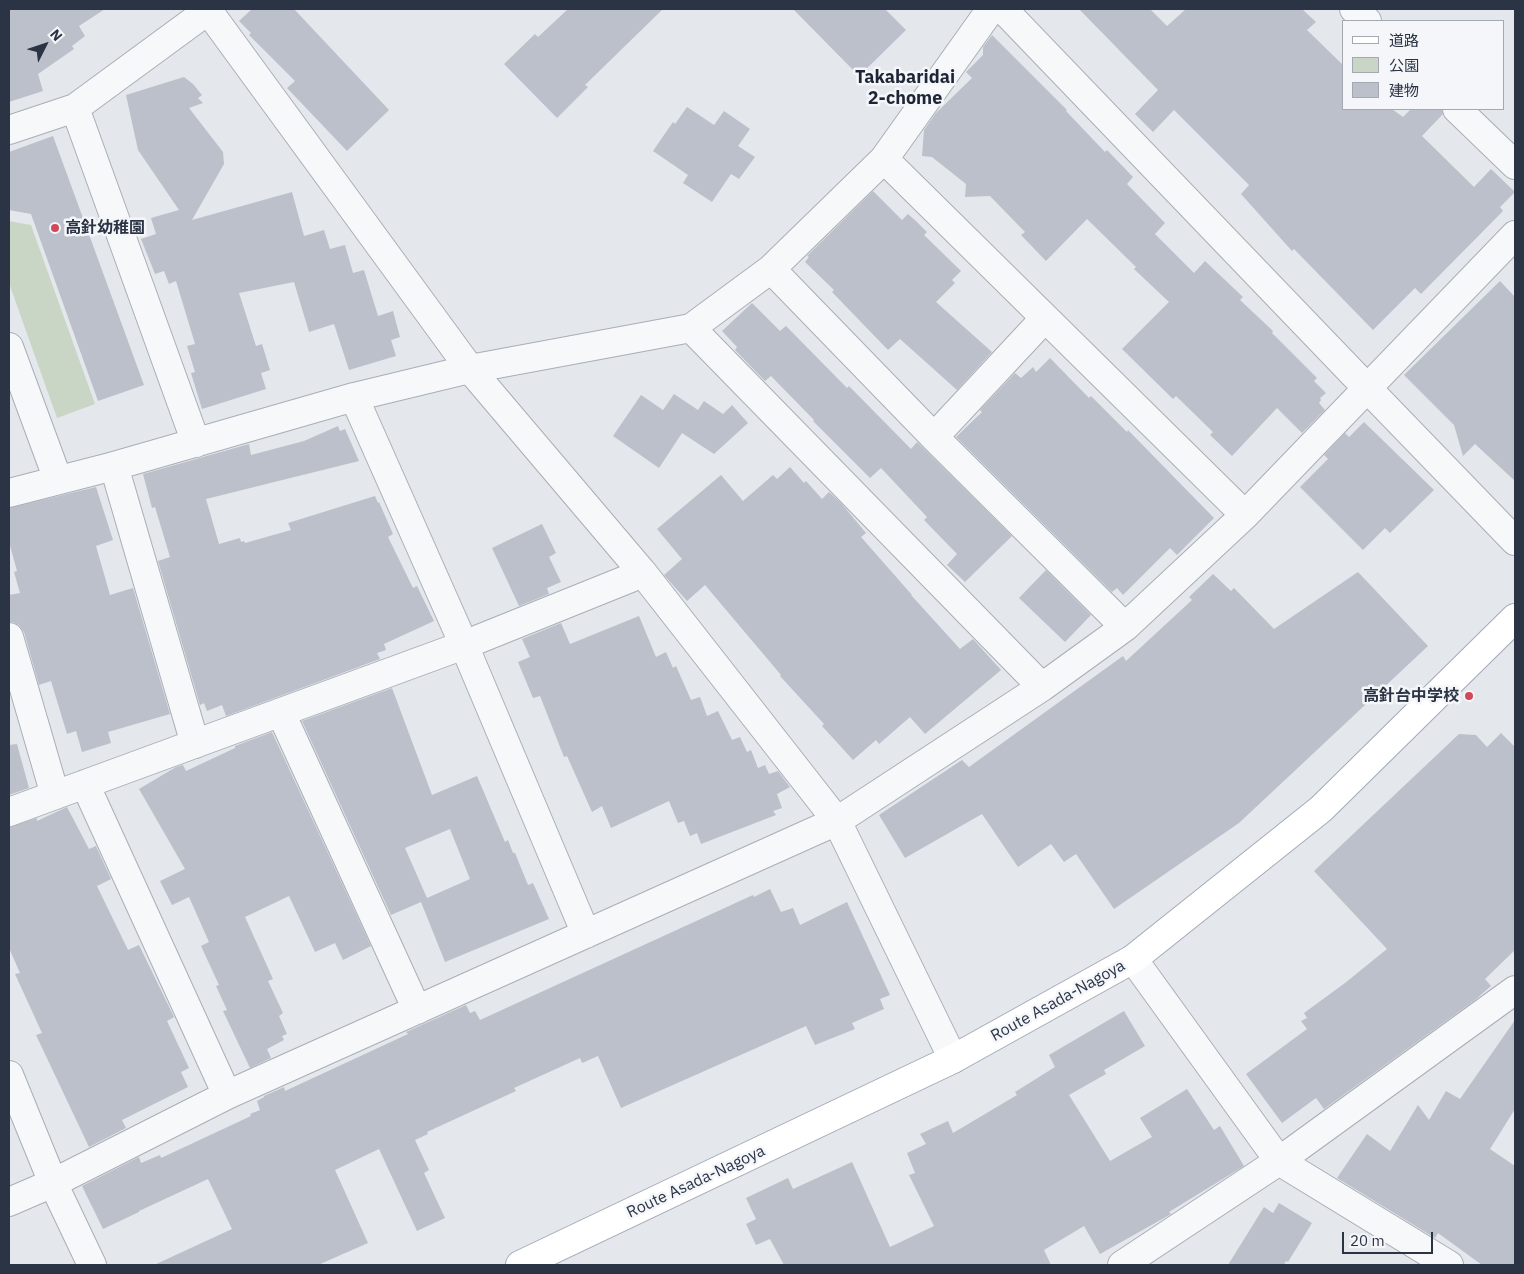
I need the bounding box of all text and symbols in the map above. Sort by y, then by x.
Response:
north arrow [20,20,70,70]
legend [1342,20,1504,110]
text: N [46,25,66,45]
text: 道路 [1389,31,1419,50]
text: 公園 [1389,56,1419,75]
district label: Takabaridai 2-chome [855,67,955,110]
text: 建物 [1389,81,1419,100]
place label: 高針幼稚園 [65,218,145,238]
marker: 高針幼稚園 [49,222,61,234]
place label: 高針台中学校 [1363,686,1459,706]
marker: 高針台中学校 [1463,690,1475,702]
street label: Route Asada-Nagoya [988,956,1128,1046]
street label: Route Asada-Nagoya [624,1142,768,1222]
scale bar [1344,1222,1435,1254]
text: 20 m [1350,1231,1385,1250]

